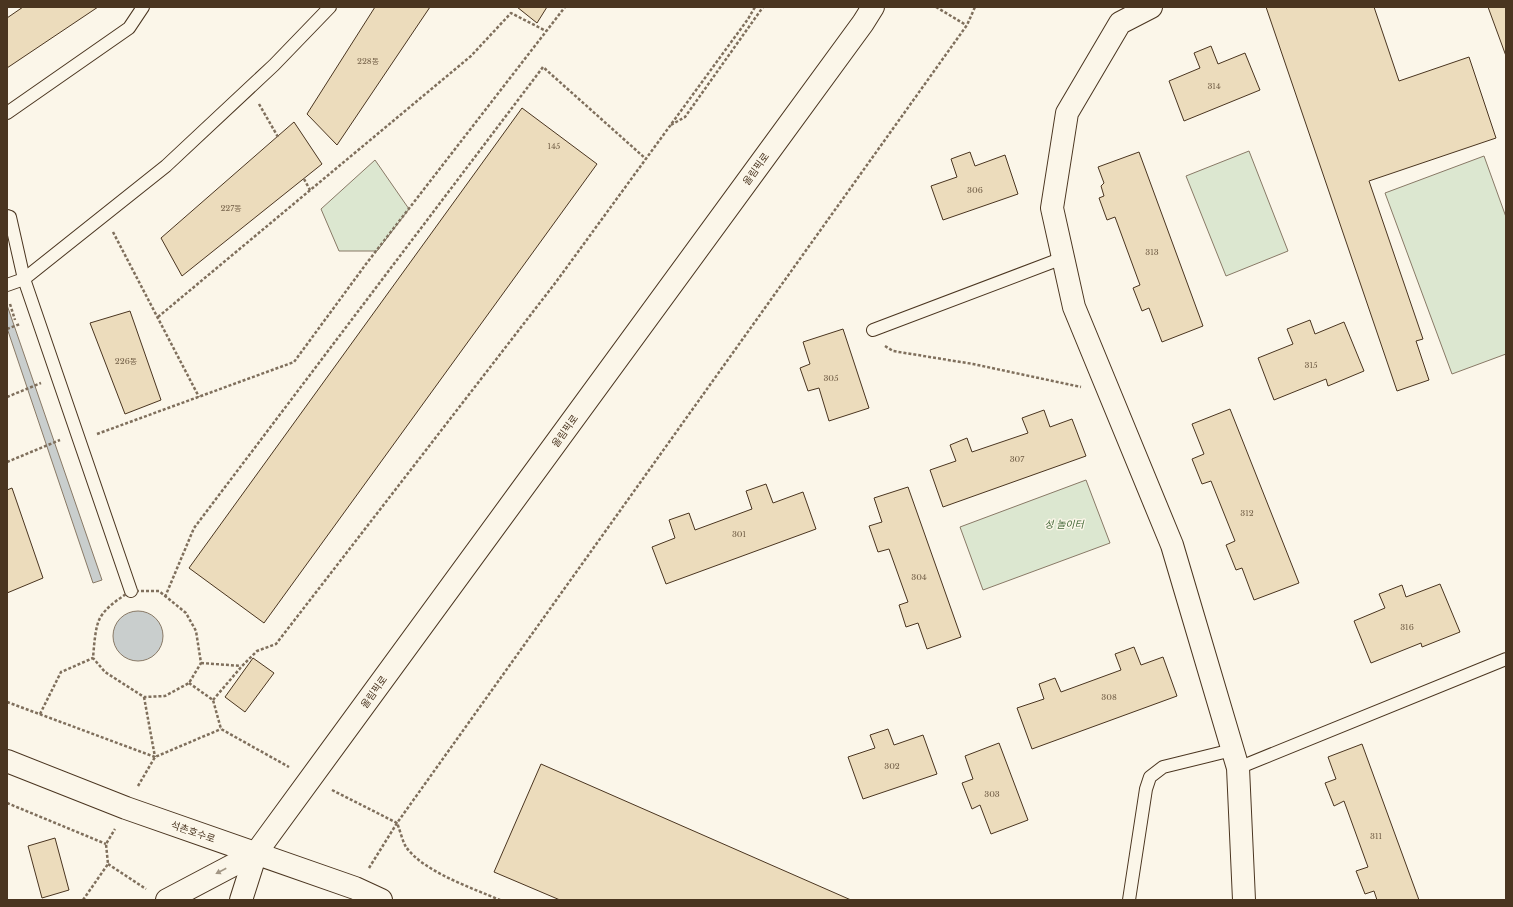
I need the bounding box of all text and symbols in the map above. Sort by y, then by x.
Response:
house number: 228동 [357,56,379,66]
house number: 314 [1207,81,1221,91]
house number: 145 [548,141,561,151]
street label: 올림픽로 [740,150,772,188]
house number: 306 [967,185,983,195]
house number: 227동 [220,203,242,213]
house number: 313 [1145,247,1159,257]
house number: 226동 [115,356,137,366]
house number: 315 [1304,360,1318,370]
house number: 305 [823,373,839,383]
street label: 올림픽로 [549,412,581,450]
house number: 307 [1010,454,1025,464]
house number: 312 [1240,508,1254,518]
park label: 성 놀이터 [1044,518,1086,531]
house number: 301 [732,529,747,539]
house number: 304 [911,572,927,582]
house number: 316 [1400,622,1414,632]
street label: 올림픽로 [358,673,390,711]
house number: 308 [1101,692,1117,702]
house number: 302 [884,761,900,771]
house number: 303 [984,789,1000,799]
street label: 석촌호수로 [169,818,217,846]
house number: 311 [1370,831,1382,841]
one-way arrow [216,868,227,875]

